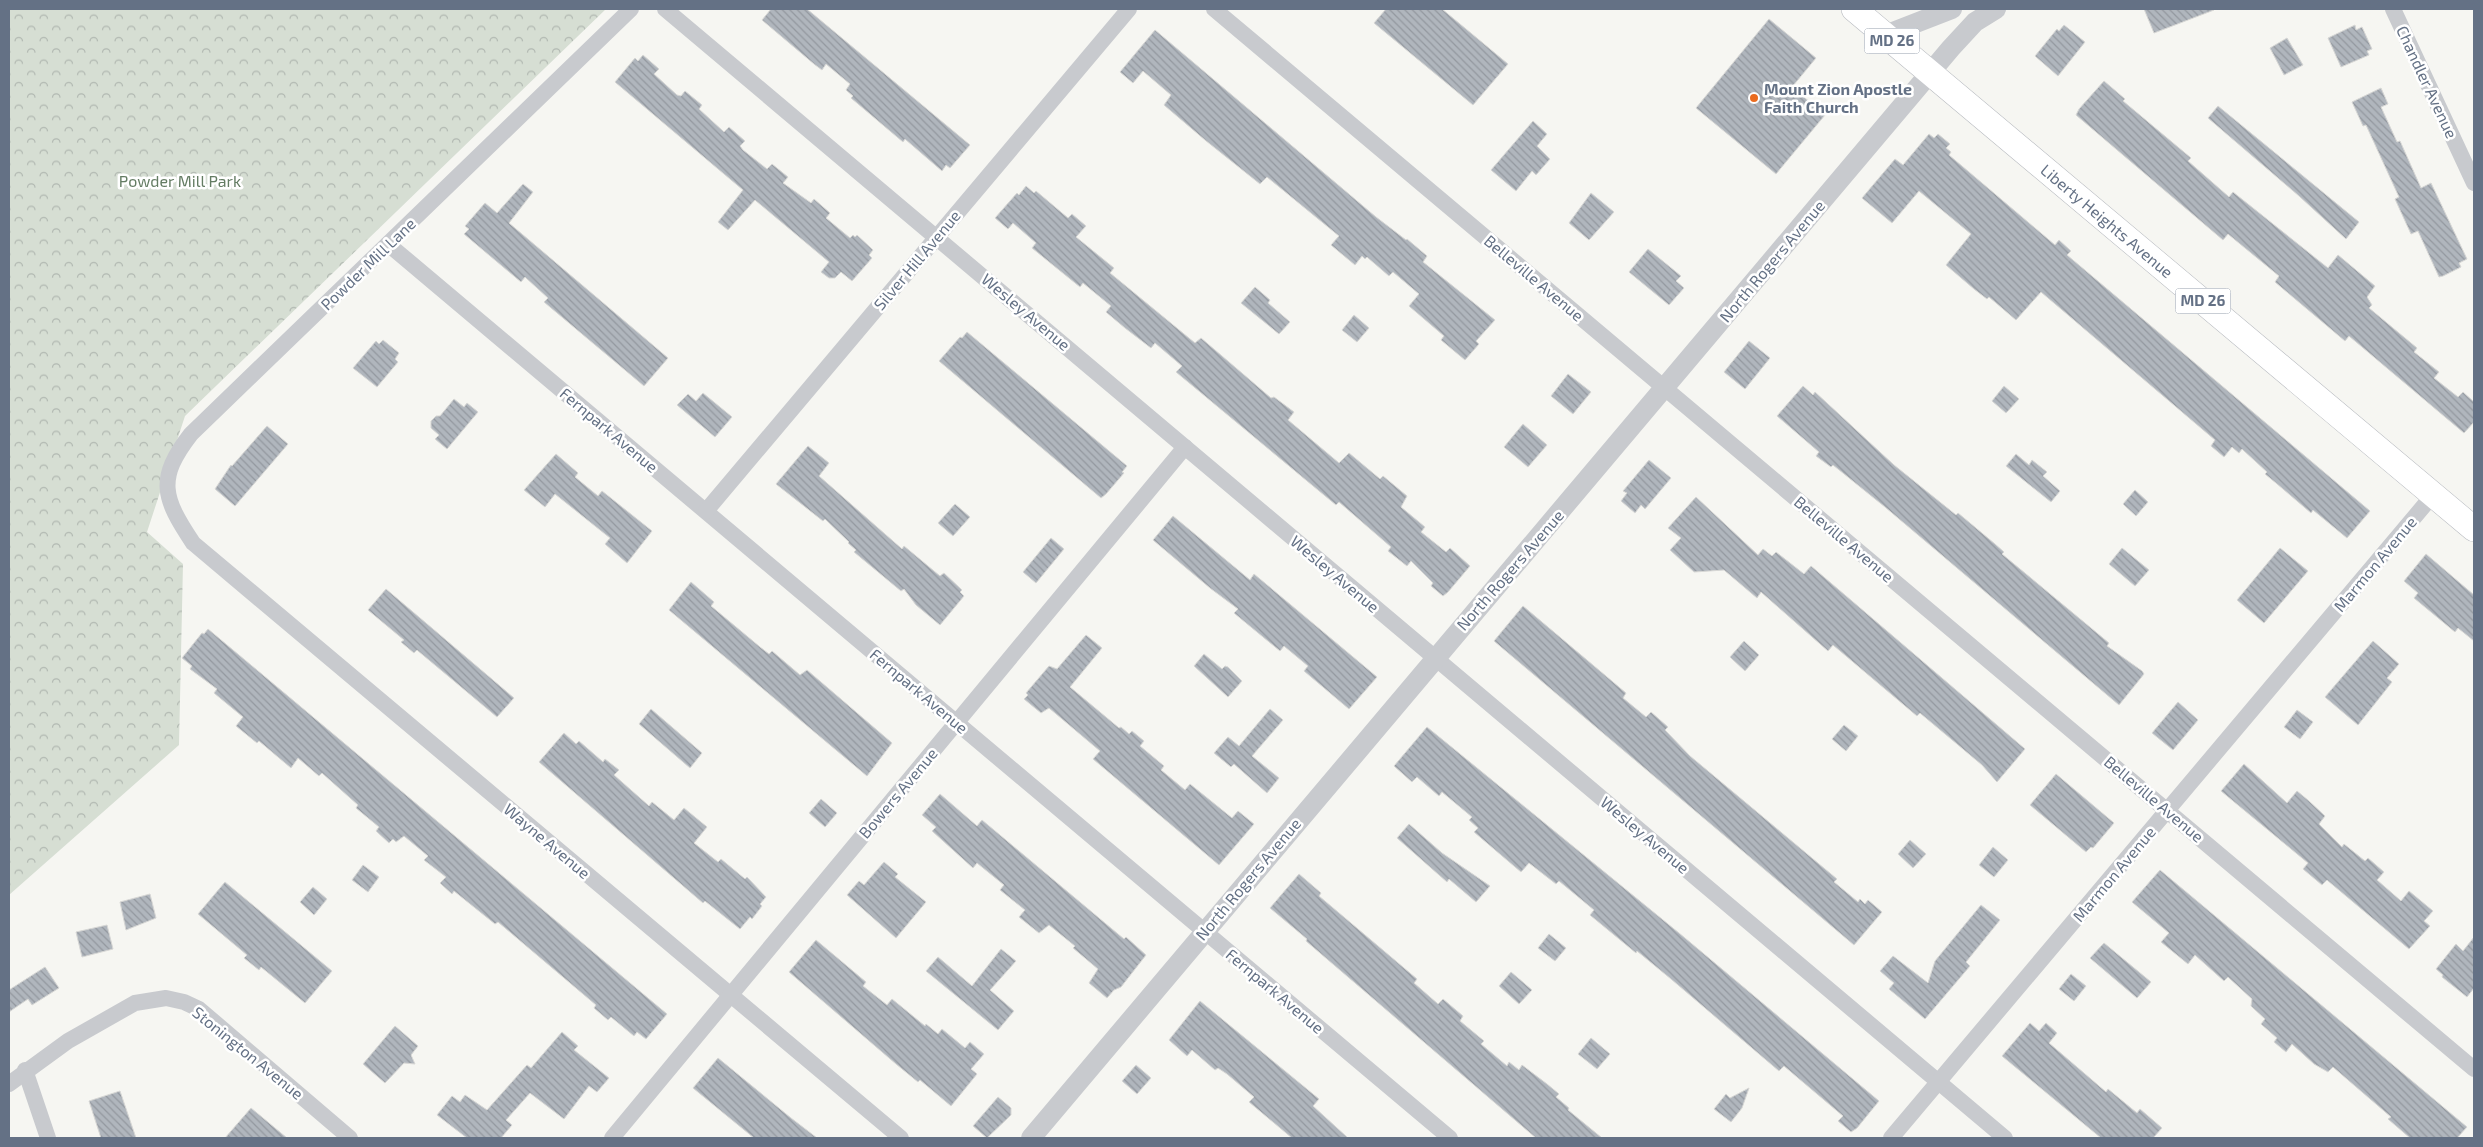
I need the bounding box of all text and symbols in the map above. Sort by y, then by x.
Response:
street label: Chandler Avenue [2393,23,2462,141]
road number: MD 26 [1864,28,1920,54]
place label: Mount Zion Apostle Faith Church [1764,79,1912,116]
marker: Mount Zion Apostle Faith Church [1748,92,1760,104]
street label: Liberty Heights Avenue [2037,160,2177,281]
park label: Powder Mill Park [119,171,241,190]
street label: North Rogers Avenue [1715,196,1828,326]
street label: Silver Hill Avenue [869,206,964,313]
street label: Powder Mill Lane [316,214,419,314]
street label: Belleville Avenue [1481,231,1588,325]
street label: Wesley Avenue [978,269,1074,354]
road number: MD 26 [2176,288,2230,314]
street label: Fernpark Avenue [557,383,662,476]
street label: Belleville Avenue [1791,492,1898,586]
street label: North Rogers Avenue [1452,506,1567,634]
street label: Marmon Avenue [2329,512,2420,615]
street label: Wesley Avenue [1287,531,1383,616]
street label: Fernpark Avenue [867,644,972,737]
street label: Bowers Avenue [854,744,941,842]
street label: Belleville Avenue [2101,752,2208,846]
street label: Wesley Avenue [1597,792,1693,877]
street label: Wayne Avenue [500,799,594,882]
street label: North Rogers Avenue [1191,814,1304,944]
street label: Marmon Avenue [2068,822,2159,925]
street label: Fernpark Avenue [1223,944,1328,1037]
street label: Stonington Avenue [189,1002,307,1103]

